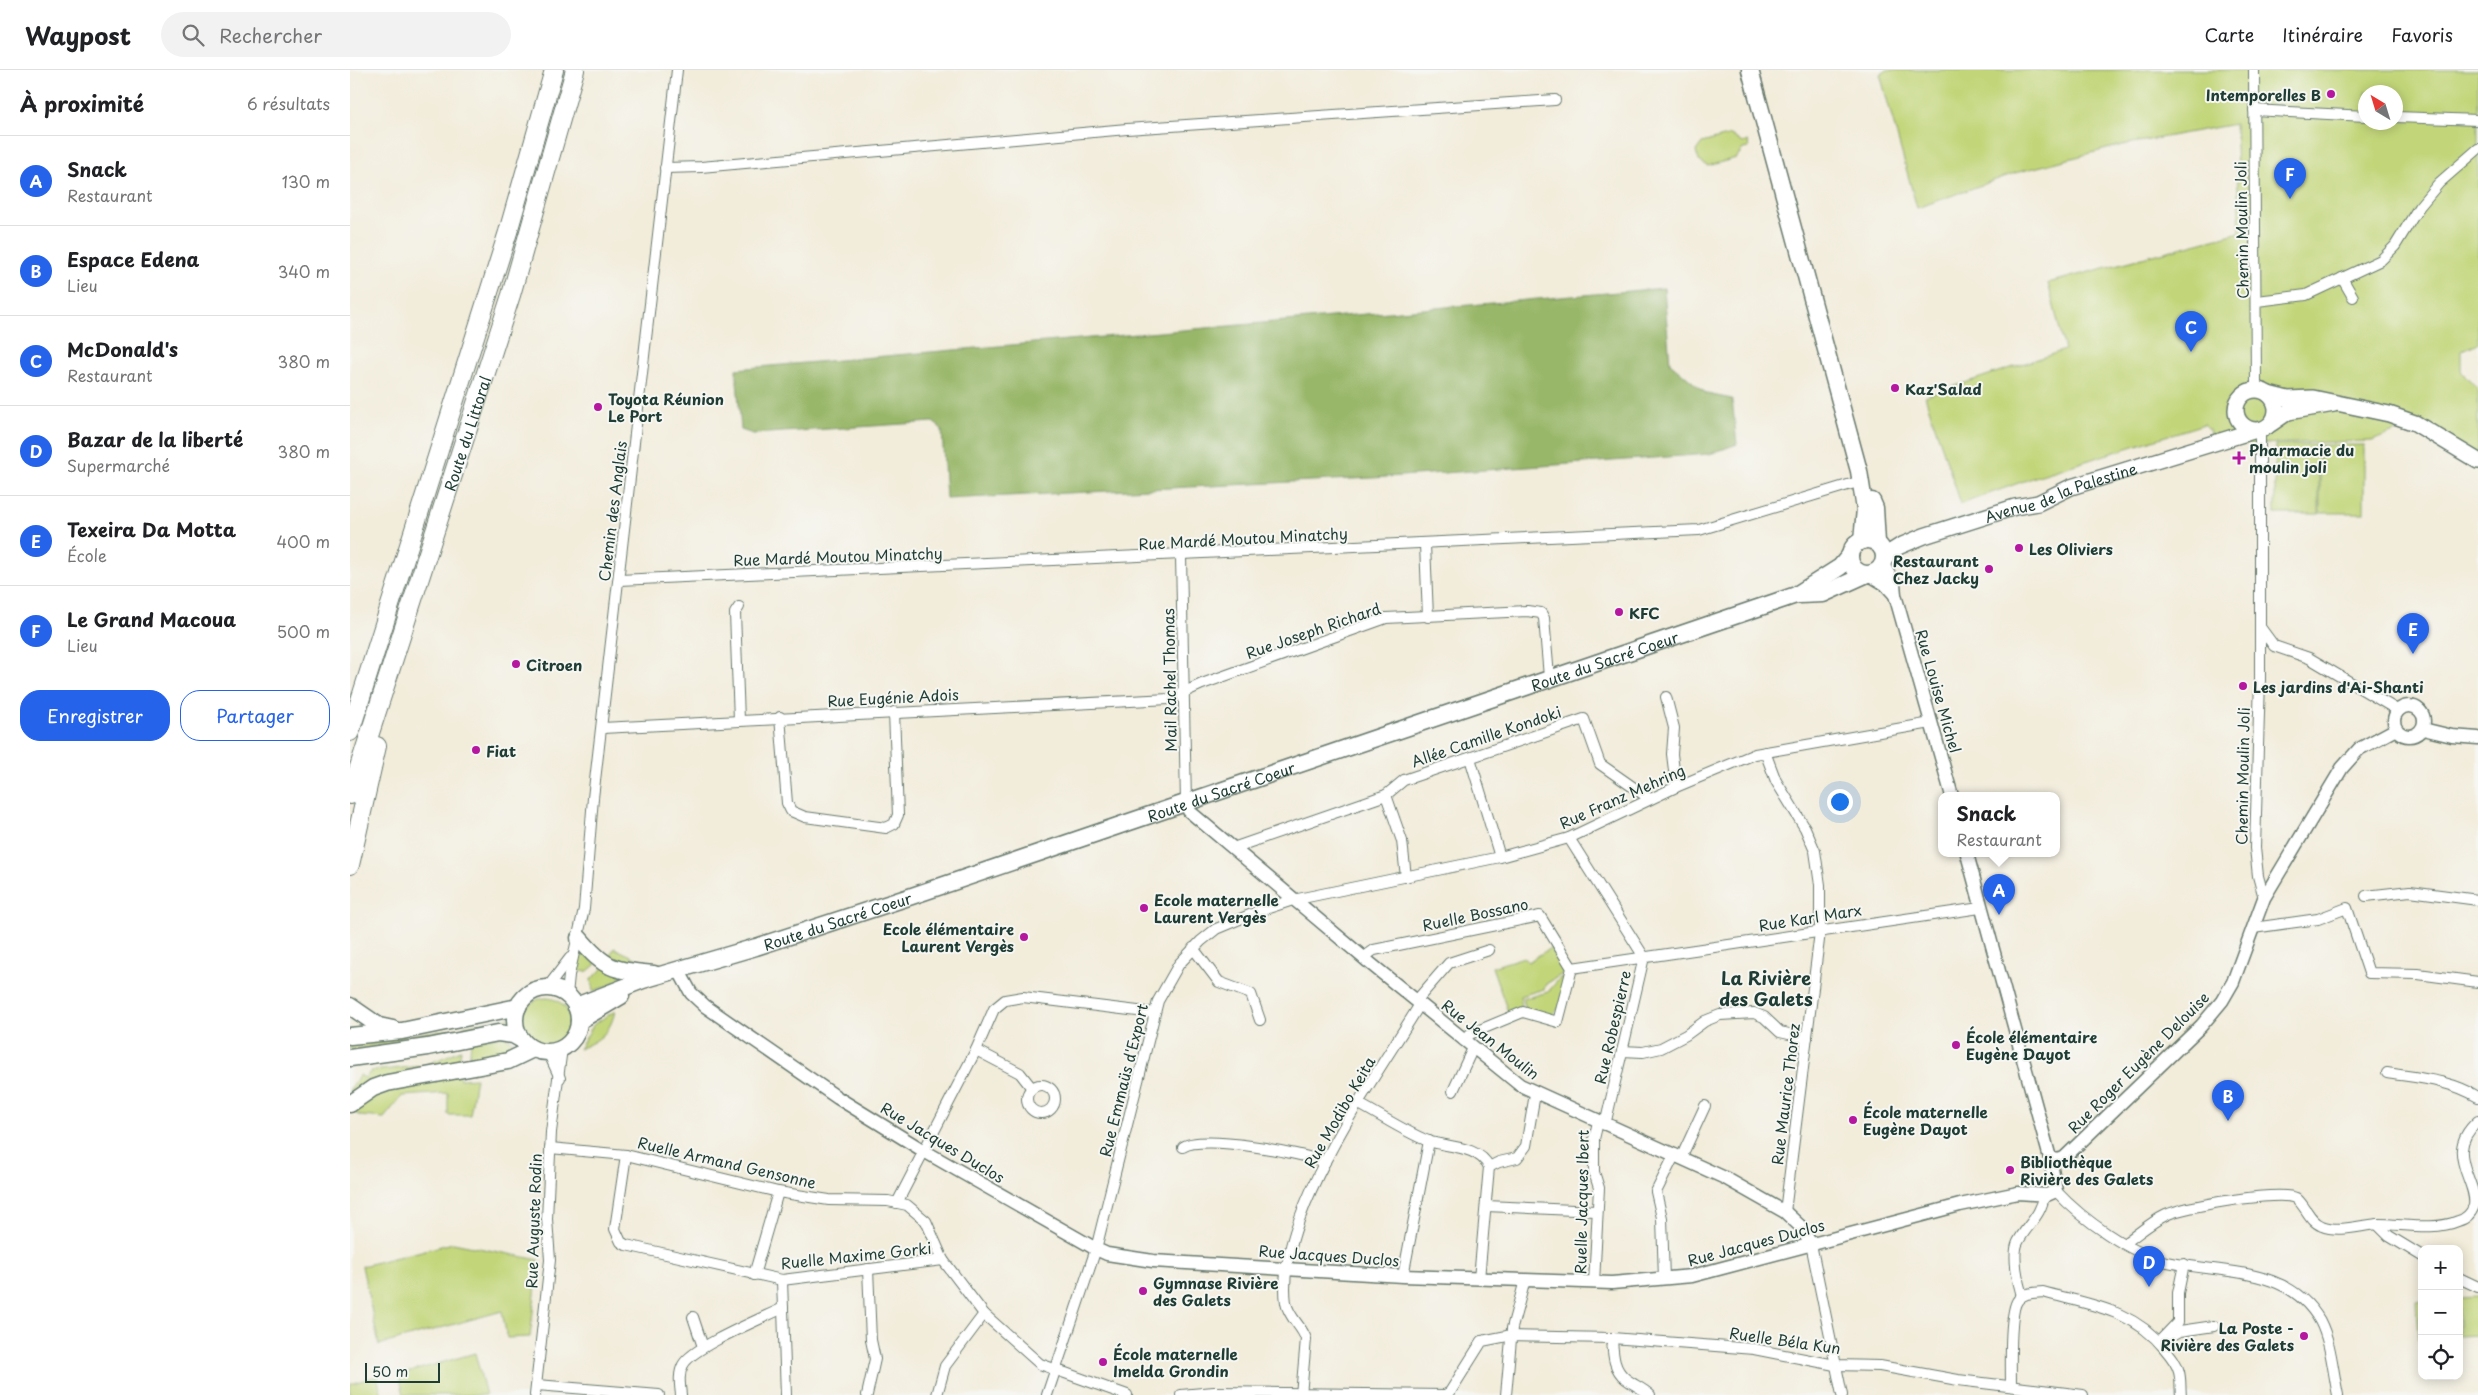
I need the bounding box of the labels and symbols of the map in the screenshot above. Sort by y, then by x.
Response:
place label: Intemporelles B [2206,83,2321,106]
north arrow [2358,85,2403,130]
marker: Intemporelles B [2325,88,2337,100]
pin: F [2274,158,2306,199]
street label: Chemin Moulin Joli [2228,161,2254,299]
pin: C [2175,311,2207,352]
street label: Route du Littoral [437,373,496,494]
place label: Kaz'Salad [1905,377,1982,400]
marker: Kaz'Salad [1889,382,1901,394]
place label: Toyota Réunion Le Port [608,387,724,427]
marker: Toyota Réunion Le Port [592,401,604,413]
place label: Pharmacie du moulin joli [2249,438,2354,478]
street label: Chemin des Anglais [592,439,632,583]
marker: Pharmacie du moulin joli [2233,452,2245,464]
street label: Avenue de la Palestine [1981,456,2140,528]
street label: Rue Mardé Moutou Minatchy [1138,521,1348,555]
place label: Les Oliviers [2029,537,2113,560]
street label: Rue Mardé Moutou Minatchy [733,541,943,571]
marker: Les Oliviers [2013,542,2025,554]
place label: Restaurant Chez Jacky [1893,549,1979,589]
marker: Restaurant Chez Jacky [1983,563,1995,575]
street label: Rue Joseph Richard [1242,596,1384,664]
place label: KFC [1629,601,1660,624]
marker: KFC [1613,606,1625,618]
street label: Mail Rachel Thomas [1156,608,1182,752]
pin: E [2397,613,2429,654]
street label: Route du Sacré Coeur [1527,624,1681,696]
street label: Rue Louise Michel [1910,627,1968,755]
place label: Citroen [526,653,582,676]
marker: Citroen [510,658,522,670]
place label: Les jardins d'Ai-Shanti [2253,675,2424,698]
marker: Les jardins d'Ai-Shanti [2237,680,2249,692]
street label: Rue Eugénie Adois [827,682,959,712]
street label: Allée Camille Kondoki [1408,700,1564,772]
street label: Chemin Moulin Joli [2229,707,2255,845]
place label: Fiat [486,739,516,762]
marker: Fiat [470,744,482,756]
street label: Route du Sacré Coeur [1144,755,1298,827]
street label: Rue Franz Mehring [1556,758,1688,834]
your location [1827,789,1853,815]
pin: A [1983,874,2015,915]
street label: Route du Sacré Coeur [760,885,915,955]
place label: Ecole maternelle Laurent Vergès [1154,888,1279,928]
street label: Ruelle Bossano [1420,892,1530,936]
street label: Rue Karl Marx [1757,897,1863,936]
marker: Ecole maternelle Laurent Vergès [1138,902,1150,914]
place label: Ecole élémentaire Laurent Vergès [883,917,1014,957]
marker: Ecole élémentaire Laurent Vergès [1018,931,1030,943]
district label: La Rivière des Galets [1719,964,1813,1012]
street label: Rue Robespierre [1588,968,1636,1086]
street label: Rue Roger Eugène Delouise [2062,986,2214,1138]
street label: Rue Jean Moulin [1437,993,1545,1085]
street label: Rue Emmaüs d'Export [1093,1001,1153,1159]
street label: Rue Maurice Thorez [1765,1022,1805,1166]
place label: École élémentaire Eugène Dayot [1966,1025,2097,1065]
marker: École élémentaire Eugène Dayot [1950,1039,1962,1051]
street label: Rue Modibo Keita [1298,1051,1381,1172]
pin: B [2212,1080,2244,1121]
street label: Rue Jacques Duclos [877,1096,1009,1188]
place label: École maternelle Eugène Dayot [1863,1100,1988,1140]
marker: École maternelle Eugène Dayot [1847,1114,1859,1126]
street label: Ruelle Jacques Ibert [1568,1129,1594,1275]
street label: Ruelle Armand Gensonne [635,1130,819,1194]
place label: Bibliothèque Rivière des Galets [2020,1150,2153,1190]
street label: Rue Auguste Rodin [519,1153,547,1289]
marker: Bibliothèque Rivière des Galets [2004,1164,2016,1176]
street label: Rue Jacques Duclos [1685,1213,1827,1271]
street label: Ruelle Maxime Gorki [779,1236,933,1274]
street label: Rue Jacques Duclos [1258,1239,1400,1271]
pin: D [2133,1246,2165,1287]
place label: Gymnase Rivière des Galets [1153,1271,1278,1311]
marker: Gymnase Rivière des Galets [1137,1285,1149,1297]
place label: La Poste - Rivière des Galets [2161,1316,2294,1356]
street label: Ruelle Béla Kun [1728,1321,1842,1359]
marker: La Poste - Rivière des Galets [2298,1330,2310,1342]
place label: École maternelle Imelda Grondin [1113,1342,1238,1382]
marker: École maternelle Imelda Grondin [1097,1356,1109,1368]
scale bar [365,1360,440,1383]

